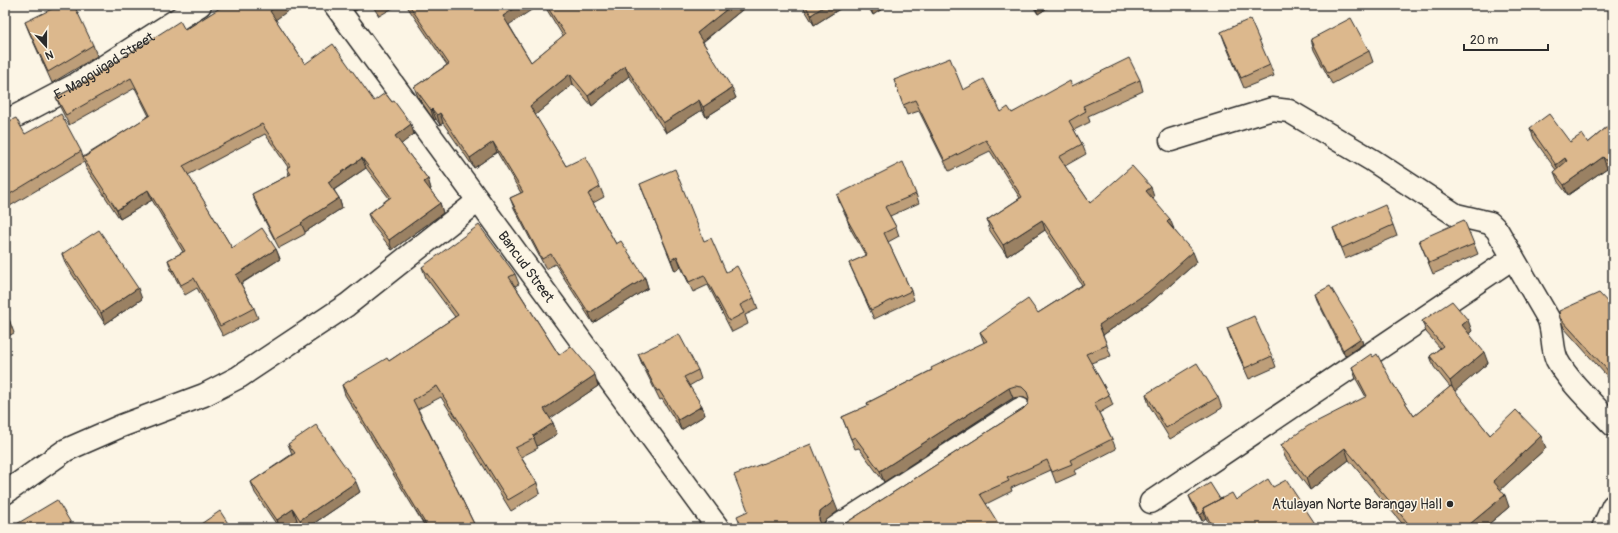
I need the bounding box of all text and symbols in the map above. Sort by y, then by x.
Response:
north arrow [26,26,66,66]
scale bar [1464,26,1548,52]
street label: E. Magguigad Street [51,28,158,103]
text: 20 m [1470,33,1499,48]
text: N [43,47,55,62]
street label: Bancud Street [495,227,558,306]
place label: Atulayan Norte Barangay Hall [1272,496,1442,513]
marker: Atulayan Norte Barangay Hall [1445,499,1455,509]

